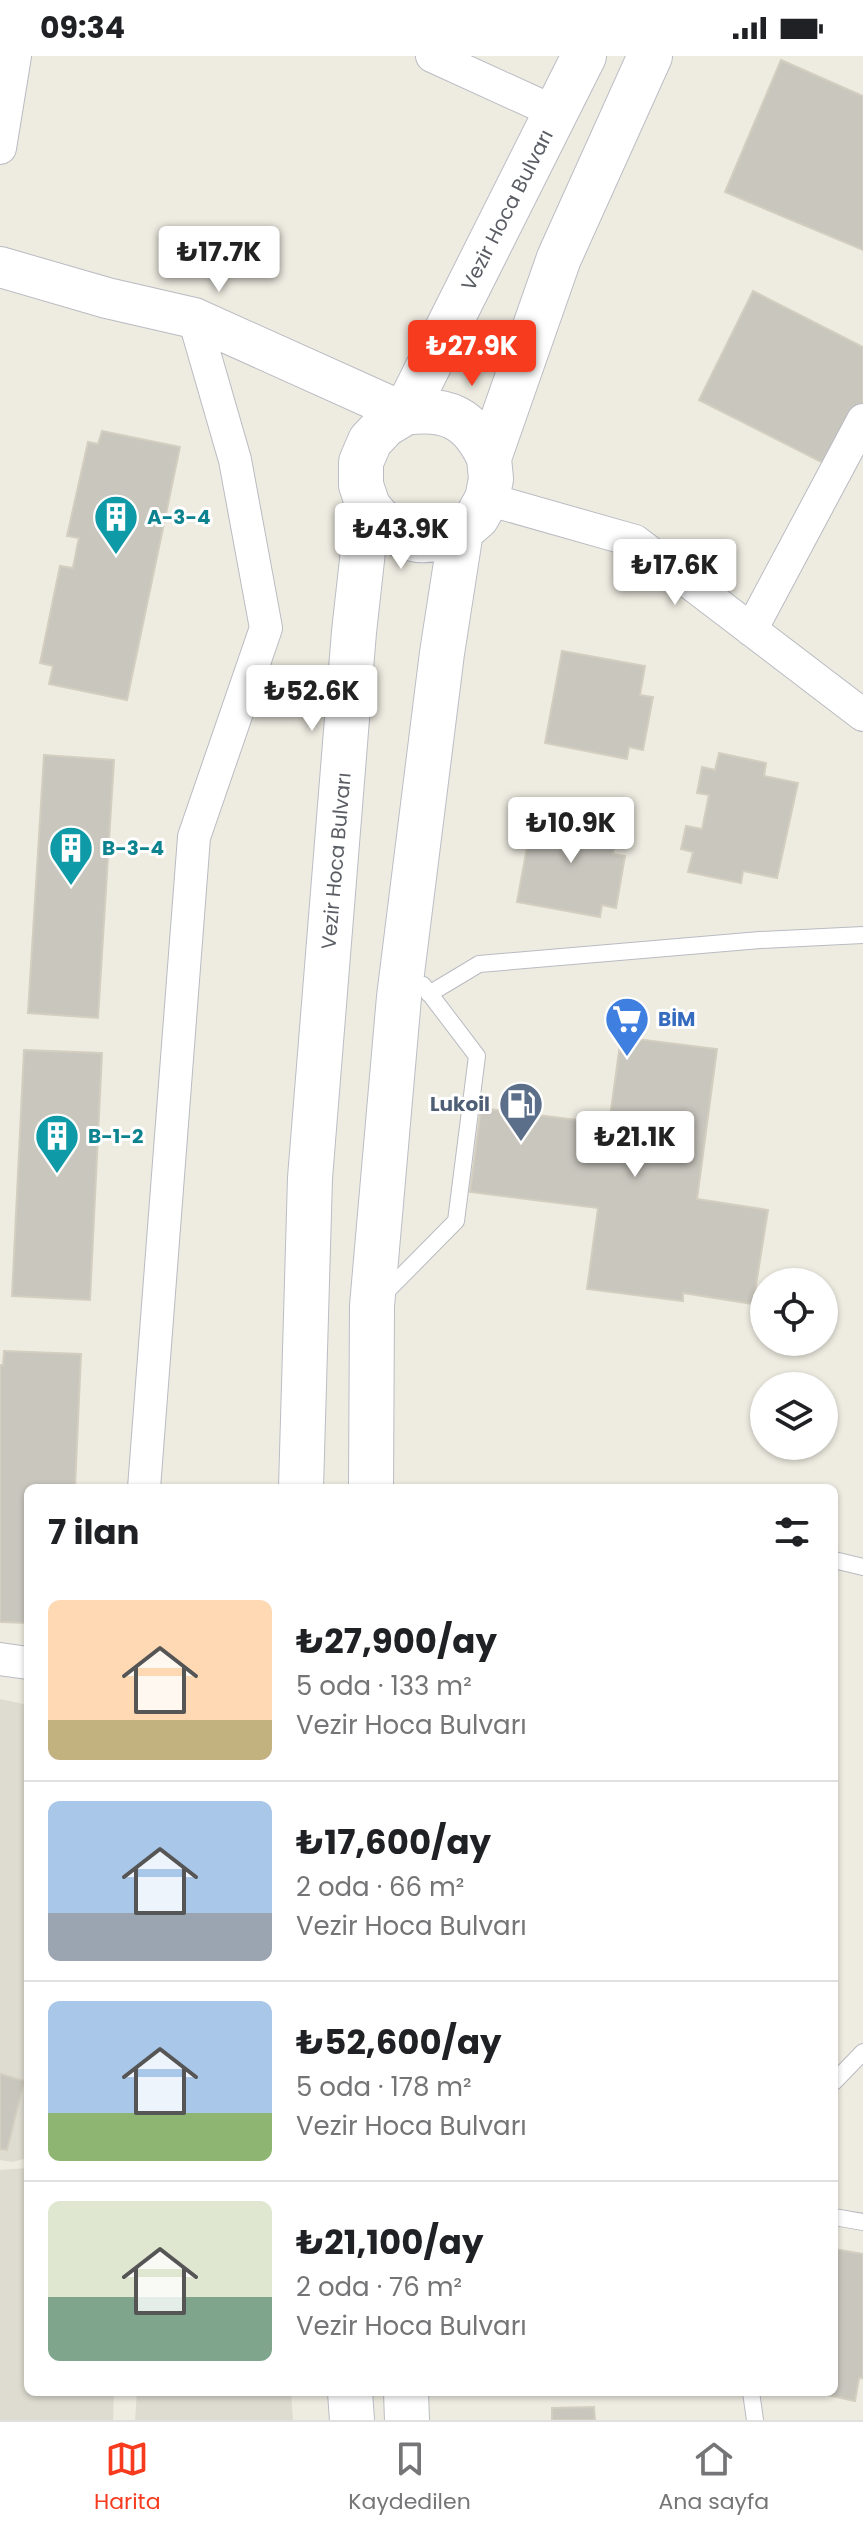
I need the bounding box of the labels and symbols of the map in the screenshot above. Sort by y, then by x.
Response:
street label: Vezir Hoca Bulvarı [454,125,560,295]
pin: ₺17.7K [154,226,284,294]
pin: ₺27.9K [407,320,537,388]
building icon: A-3-4 [92,493,140,556]
place label: A-3-4 [147,503,211,531]
pin: ₺43.9K [336,503,466,571]
pin: ₺17.6K [610,539,740,607]
pin: ₺52.6K [247,665,377,733]
street label: Vezir Hoca Bulvarı [314,771,358,951]
pin: ₺10.9K [506,797,636,865]
building icon: B-3-4 [47,824,95,887]
place label: B-3-4 [102,834,164,862]
supermarket icon: BİM [603,995,651,1058]
place label: BİM [658,1005,695,1033]
fuel station icon: Lukoil [497,1080,545,1143]
place label: Lukoil [430,1090,490,1118]
pin: ₺21.1K [570,1111,700,1179]
building icon: B-1-2 [33,1112,81,1175]
place label: B-1-2 [88,1122,143,1150]

